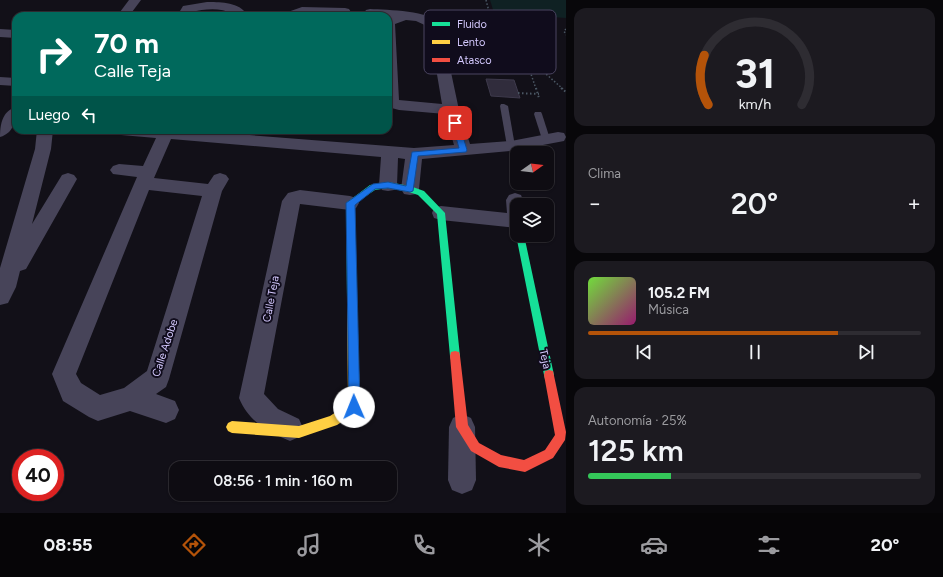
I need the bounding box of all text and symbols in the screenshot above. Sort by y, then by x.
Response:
legend [424,10,556,74]
text: Fluido [457,18,487,31]
text: 70 m [94,26,159,60]
icon: right [28,28,80,80]
text: Lento [457,36,485,49]
text: 31 [734,48,775,98]
text: Atasco [457,54,492,67]
text: Calle Teja [94,60,171,82]
text: km/h [738,95,771,113]
icon: left [78,104,100,126]
text: Luego [28,106,70,124]
pin [438,106,472,140]
icon: arrive [444,112,466,134]
north arrow [510,146,554,190]
map controls [510,146,554,242]
text: Clima [588,166,621,181]
text: 20° [731,185,778,222]
text: − [588,190,602,217]
text: + [907,190,921,217]
button: layers [510,198,554,242]
street label: Calle Teja [260,275,282,323]
text: 105.2 FM [648,284,710,302]
text: Música [648,302,689,317]
street label: Calle Adobe [150,318,180,378]
icon: previous [633,341,655,363]
icon: pause [744,341,766,363]
icon: next [855,341,877,363]
street label: Teja [537,348,553,370]
position arrow [333,386,375,428]
text: Autonomía · 25% [588,413,687,428]
text: 125 km [588,432,684,469]
speed limit sign: 40 [12,449,64,501]
text: 08:56 · 1 min · 160 m [214,472,352,490]
icon: directions [180,531,208,559]
icon: music [295,531,323,559]
icon: phone [410,531,438,559]
icon: climate [525,531,553,559]
icon: car [640,531,668,559]
icon: filters [755,531,783,559]
text: 08:55 [44,534,93,556]
text: 20° [870,534,899,556]

